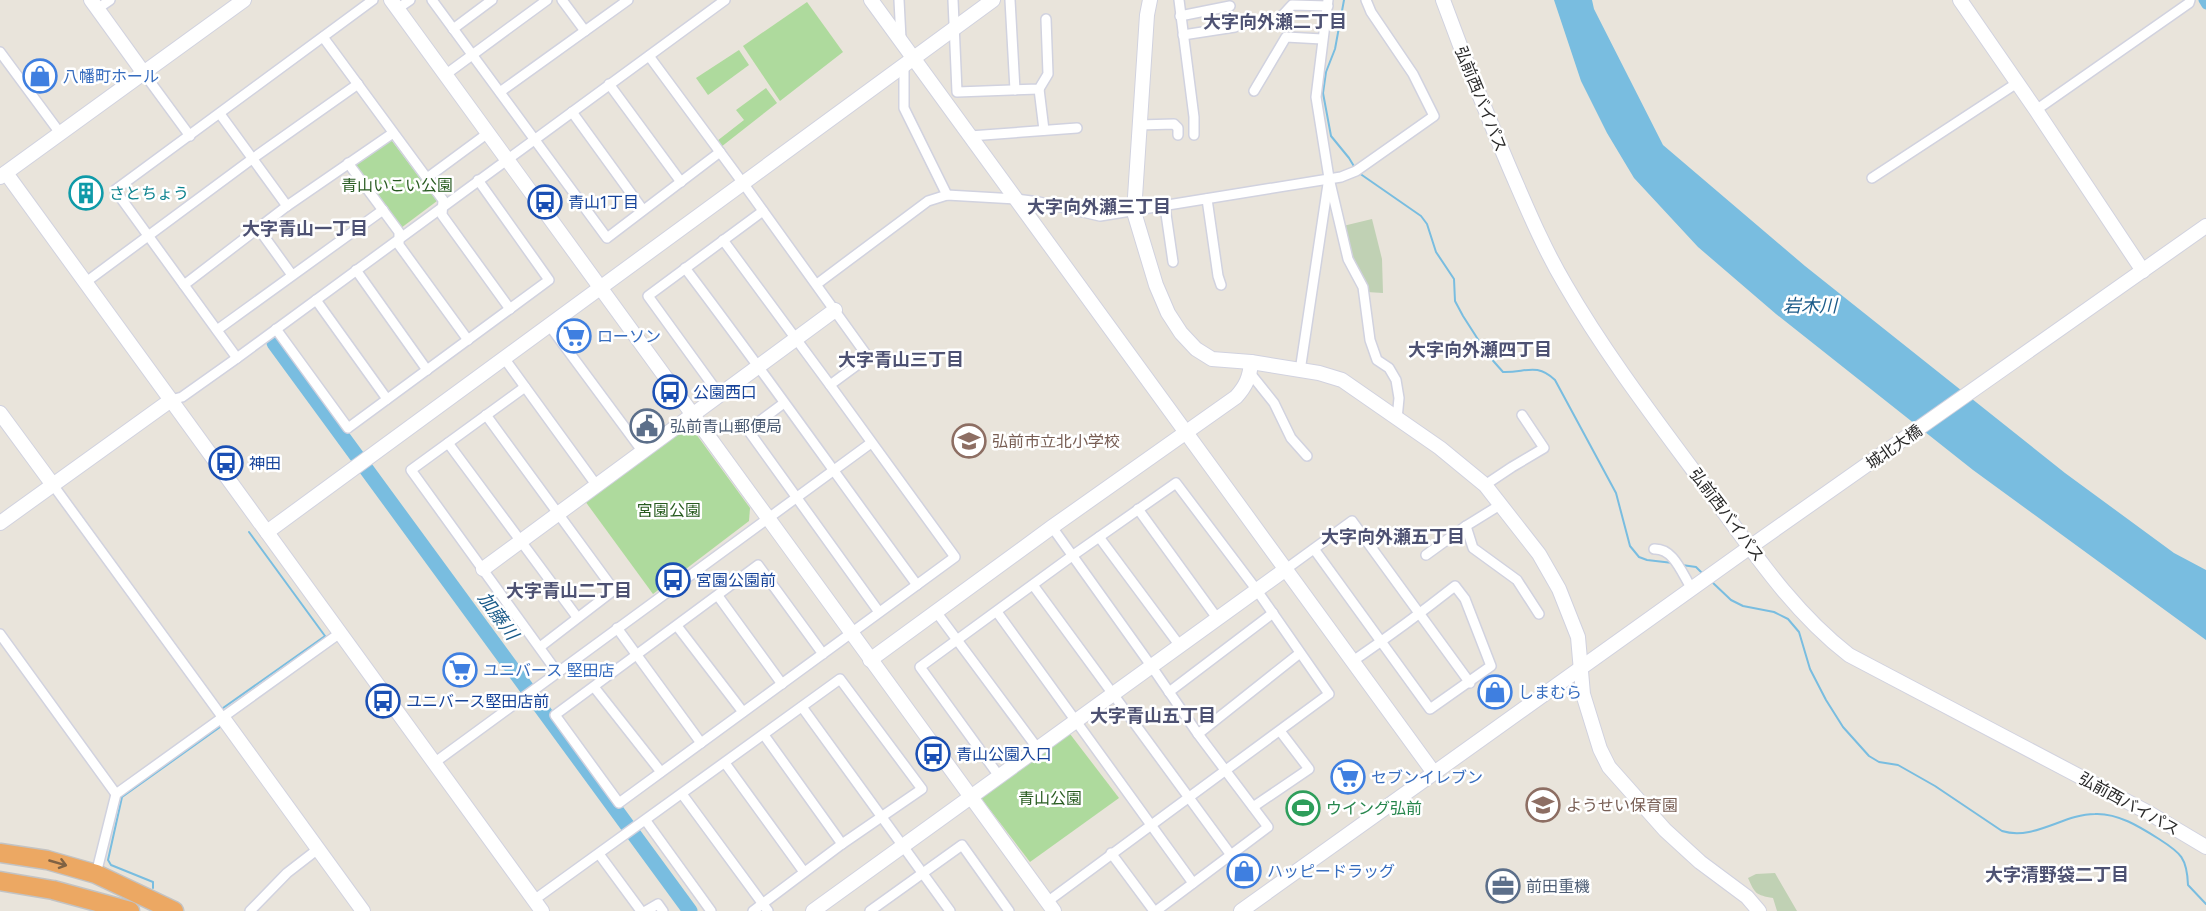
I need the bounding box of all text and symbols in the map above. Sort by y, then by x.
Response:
district label: 大字向外瀬二丁目 [1203,11,1347,33]
street label: 弘前西バイパス [1451,44,1511,154]
shop icon: 八幡町ホール [22,58,58,94]
place label: 八幡町ホール [63,67,159,86]
building icon: さとちょう [68,175,104,211]
park label: 青山いこい公園 [341,176,453,195]
place label: さとちょう [109,184,189,203]
bus stop icon: 青山1丁目 [527,184,563,220]
place label: 青山1丁目 [568,193,639,212]
district label: 大字向外瀬三丁目 [1027,196,1171,218]
district label: 大字青山一丁目 [242,218,368,240]
water label: 岩木川 [1783,295,1839,317]
supermarket icon: ローソン [556,318,592,354]
place label: ローソン [597,327,661,346]
district label: 大字向外瀬四丁目 [1408,339,1552,361]
district label: 大字青山三丁目 [838,349,964,371]
bus stop icon: 公園西口 [652,374,688,410]
place label: 公園西口 [693,383,757,402]
public building icon: 弘前青山郵便局 [629,408,665,444]
place label: 弘前青山郵便局 [670,417,782,436]
street label: 城北大橋 [1862,421,1926,473]
school or university icon: 弘前市立北小学校 [951,423,987,459]
place label: 弘前市立北小学校 [992,432,1120,451]
bus stop icon: 神田 [208,445,244,481]
place label: 神田 [249,454,281,473]
street label: 弘前西バイパス [1686,465,1768,565]
park label: 宮園公園 [637,501,701,520]
district label: 大字向外瀬五丁目 [1321,526,1465,548]
bus stop icon: 宮園公園前 [655,562,691,598]
place label: 宮園公園前 [696,571,776,590]
district label: 大字青山二丁目 [506,580,632,602]
water label: 加藤川 [473,588,524,646]
supermarket icon: ユニバース 堅田店 [442,652,478,688]
place label: ユニバース 堅田店 [483,661,614,680]
shop icon: しまむら [1477,674,1513,710]
bus stop icon: ユニバース堅田店前 [365,683,401,719]
place label: しまむら [1518,683,1582,702]
place label: ユニバース堅田店前 [406,692,549,711]
district label: 大字青山五丁目 [1090,705,1216,727]
bus stop icon: 青山公園入口 [915,736,951,772]
place label: 青山公園入口 [956,745,1052,764]
supermarket icon: セブンイレブン [1330,759,1366,795]
place label: セブンイレブン [1371,768,1483,787]
street label: 弘前西バイパス [2076,769,2182,839]
school or university icon: ようせい保育園 [1525,787,1561,823]
park label: 青山公園 [1018,789,1082,808]
sports icon: ウイング弘前 [1285,790,1321,826]
place label: ようせい保育園 [1566,796,1678,815]
place label: ウイング弘前 [1326,799,1422,818]
shop icon: ハッピードラッグ [1226,853,1262,889]
one-way arrow [48,858,67,870]
place label: ハッピードラッグ [1267,862,1395,881]
district label: 大字清野袋二丁目 [1985,864,2129,886]
office icon: 前田重機 [1485,868,1521,904]
place label: 前田重機 [1526,877,1590,896]

